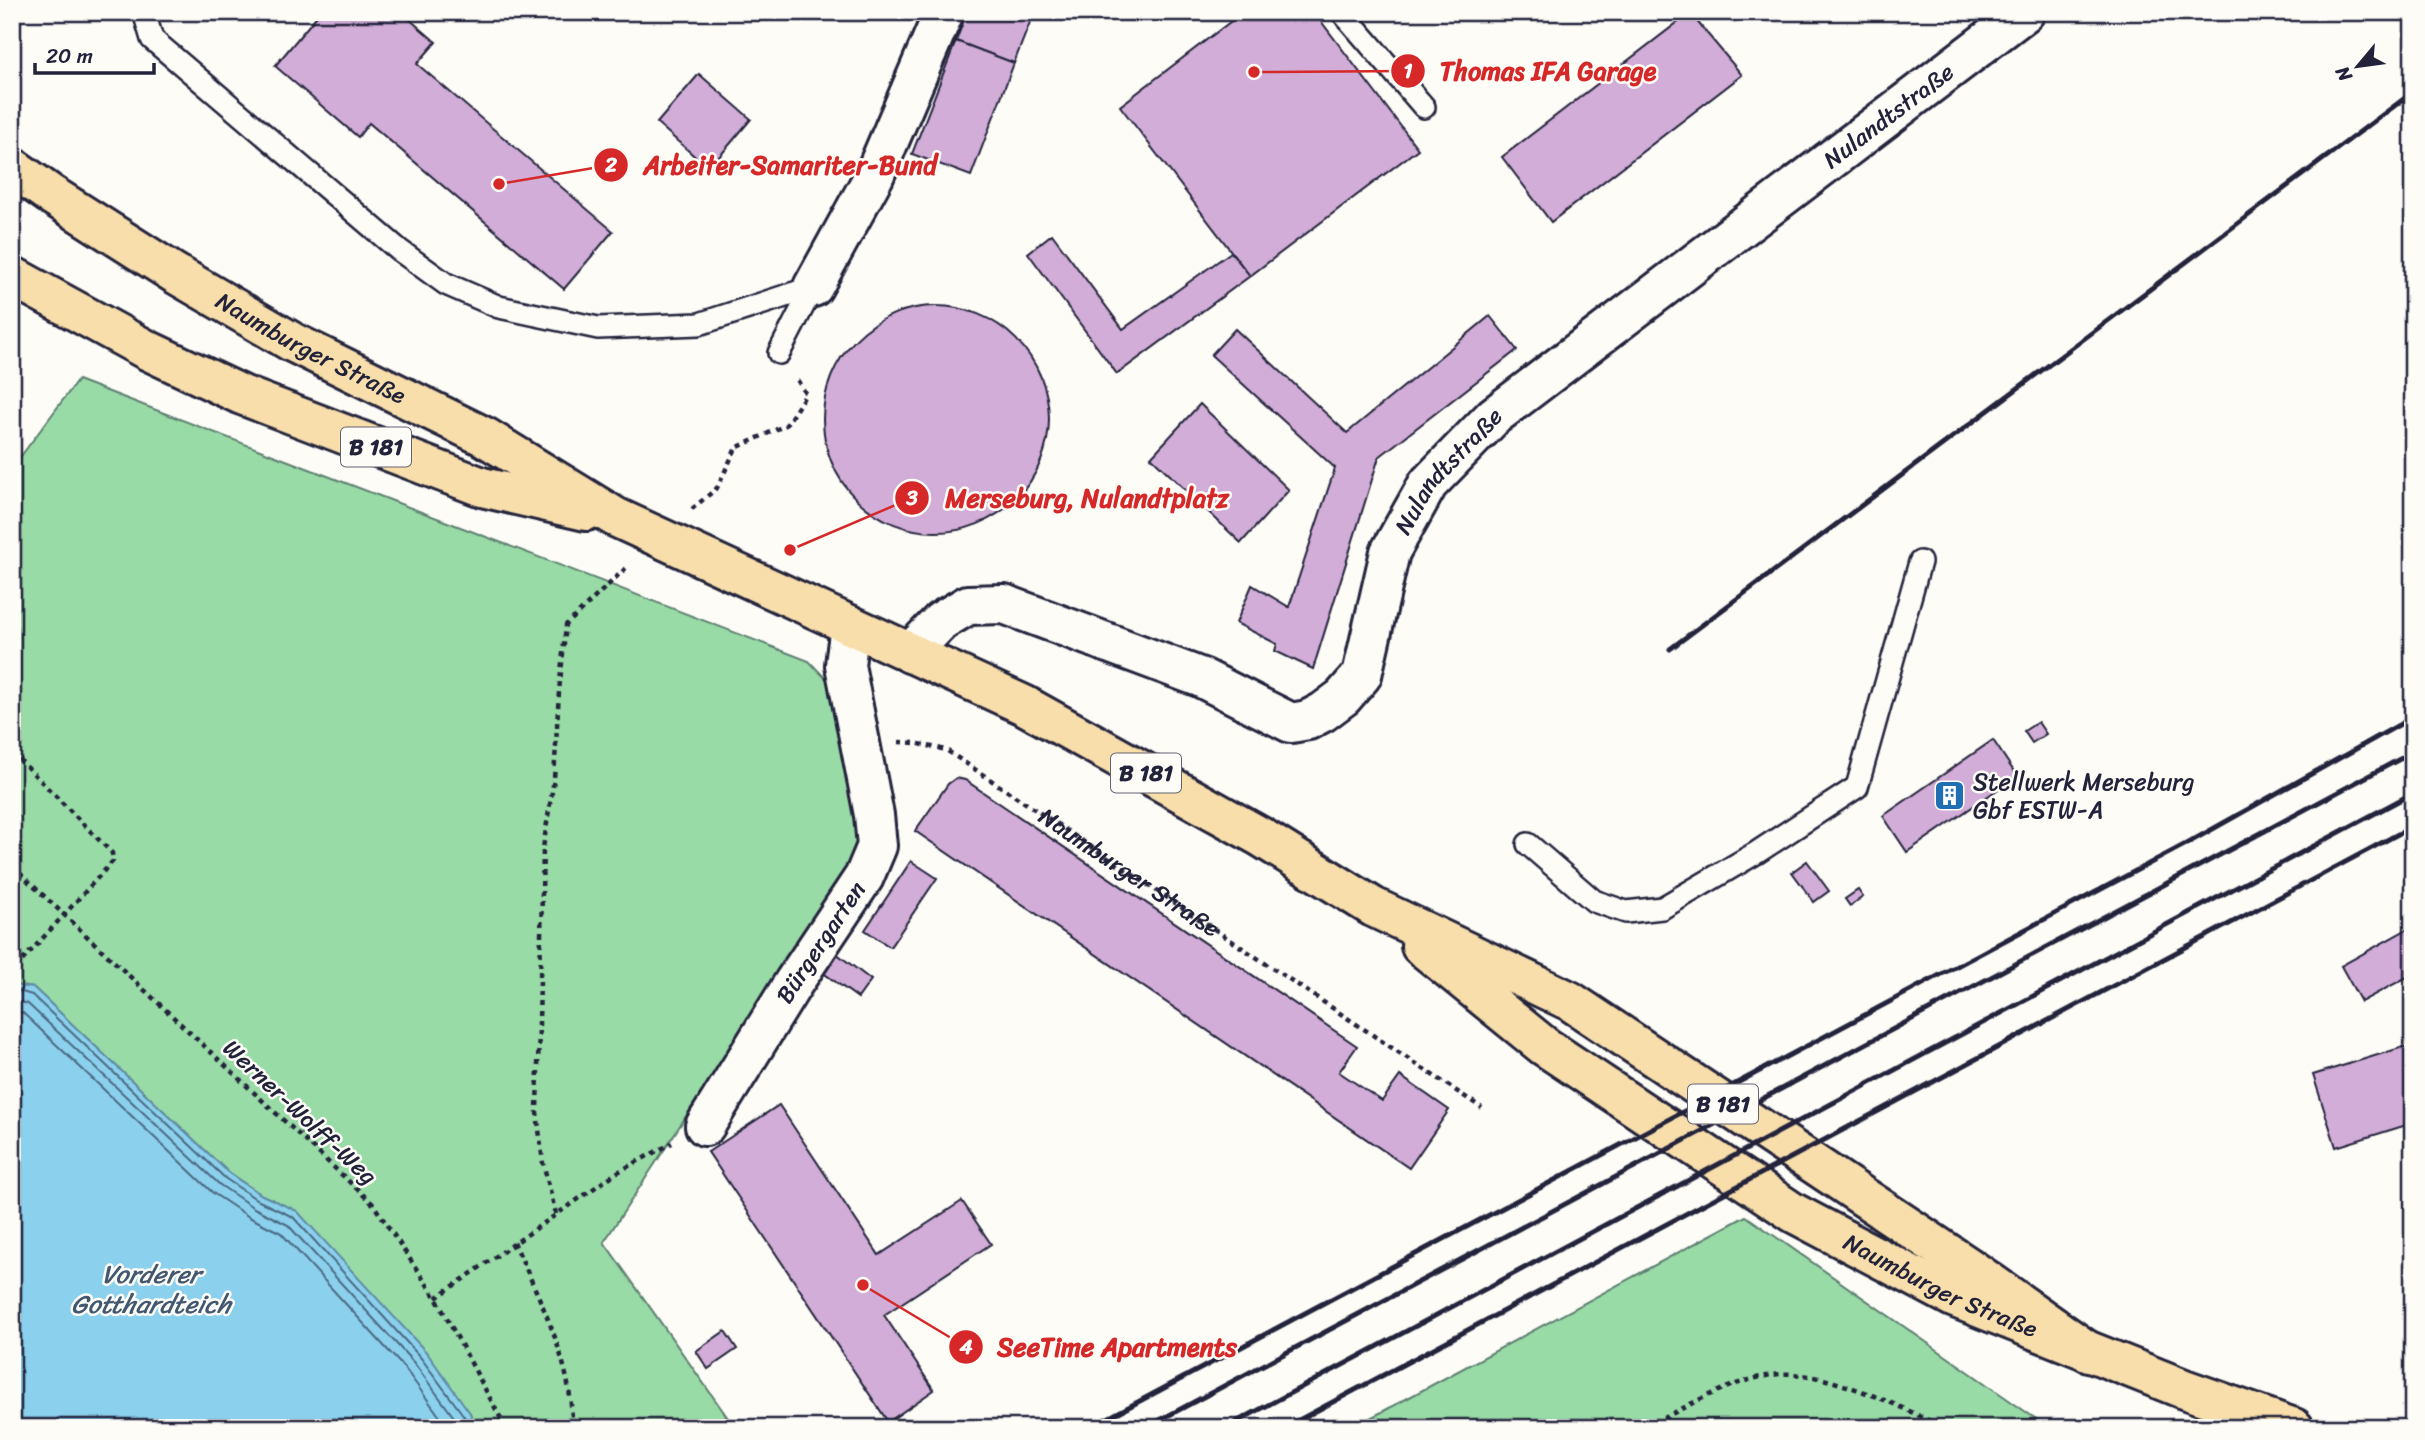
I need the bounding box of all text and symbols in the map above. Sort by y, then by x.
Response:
scale bar [35,32,154,76]
north arrow [2324,32,2394,102]
text: 20 m [46,37,93,75]
callout: Thomas IFA Garage [1391,48,1670,95]
text: Thomas IFA Garage [1440,48,1657,94]
text: 1 [1403,52,1413,90]
street label: Nulandtstraße [1814,52,1963,180]
text: N [2326,60,2362,89]
callout: Arbeiter-Samariter-Bund [594,142,951,189]
text: Arbeiter-Samariter-Bund [642,142,939,188]
text: 2 [604,146,617,184]
street label: Naumburger Straße [207,281,414,416]
street label: Nulandtstraße [1383,397,1513,543]
road number: B 181 [341,428,411,466]
callout: Merseburg, Nulandtplatz [895,475,1243,522]
text: Merseburg, Nulandtplatz [944,475,1230,521]
text: 3 [905,479,918,517]
road number: B 181 [1111,754,1181,792]
place label: Stellwerk Merseburg Gbf ESTW-A [1973,761,2194,831]
building icon: Stellwerk Merseburg Gbf ESTW-A [1933,779,1967,813]
street label: Naumburger Straße [1030,796,1229,949]
street label: Bürgergarten [764,872,877,1012]
street label: Werner-Wolff-Weg [213,1029,387,1195]
road number: B 181 [1688,1084,1758,1124]
street label: Naumburger Straße [1836,1222,2044,1350]
water label: Vorderer Gotthardteich [71,1251,233,1327]
callout: SeeTime Apartments [949,1323,1251,1370]
text: SeeTime Apartments [996,1324,1238,1370]
text: 4 [958,1328,973,1366]

